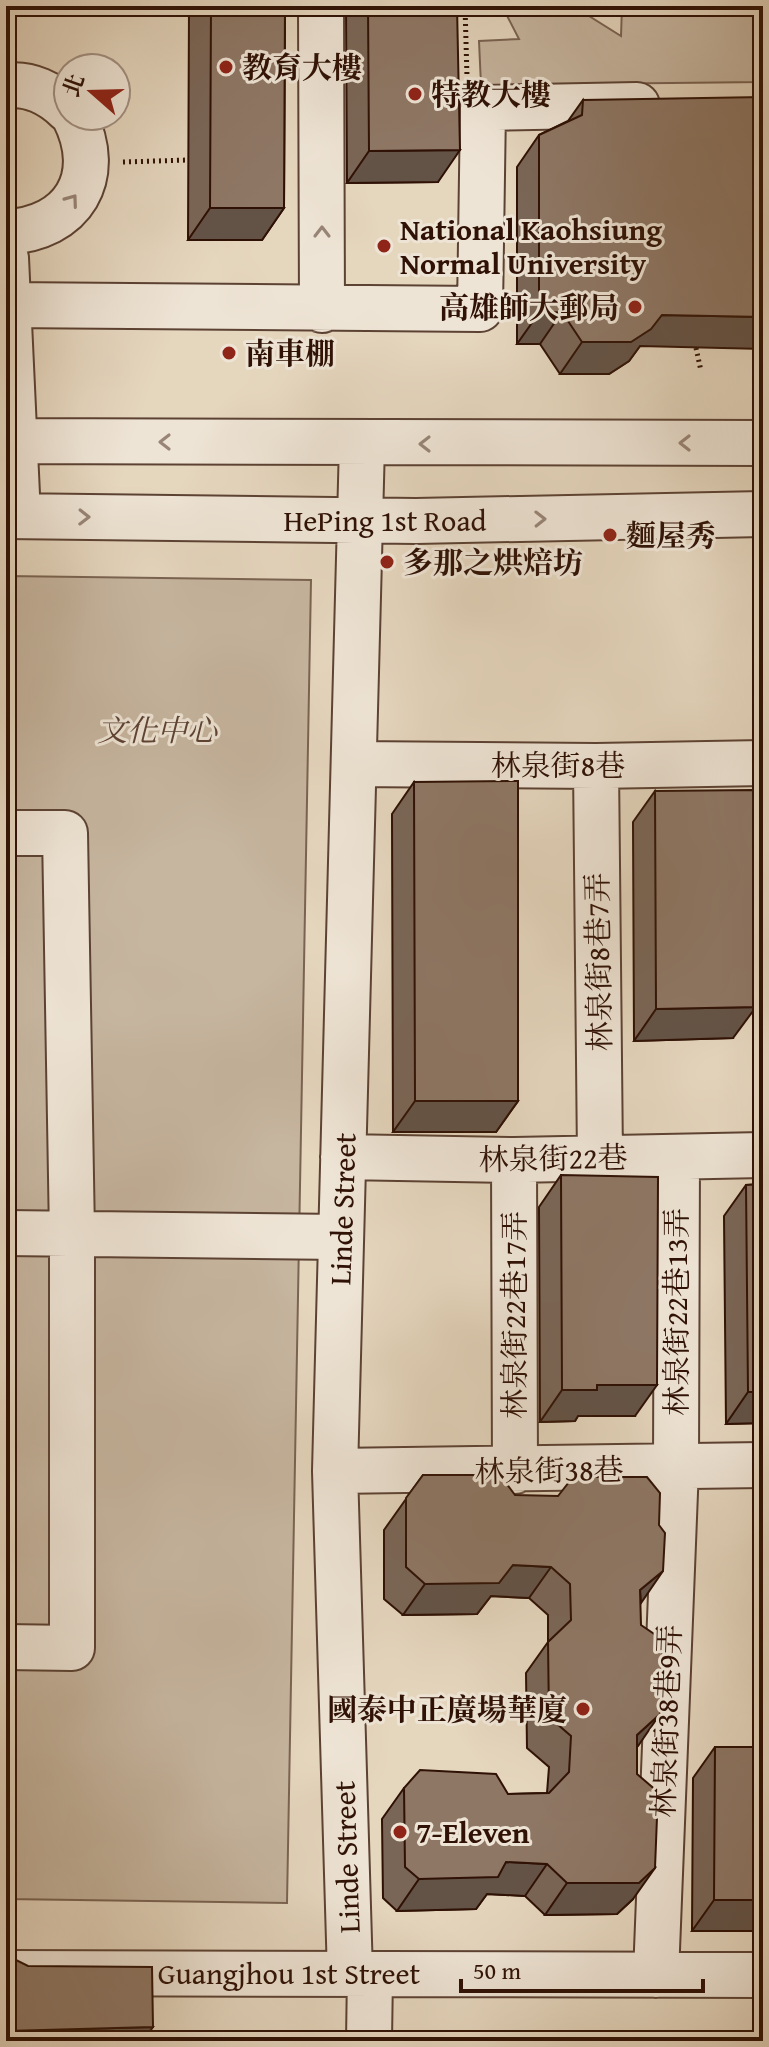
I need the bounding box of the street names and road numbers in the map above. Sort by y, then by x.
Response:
street label: HePing 1st Road [283,498,487,542]
street label: 林泉街8巷 [491,743,625,787]
street label: 林泉街8巷7弄 [574,872,622,1052]
street label: Linde Street [317,1132,367,1286]
street label: 林泉街22巷 [478,1135,628,1181]
street label: 林泉街22巷13弄 [654,1208,698,1416]
street label: 林泉街22巷17弄 [492,1211,536,1419]
street label: 林泉街38巷 [474,1447,624,1493]
street label: 林泉街38巷9弄 [641,1624,691,1818]
street label: Linde Street [321,1780,371,1934]
street label: Guangjhou 1st Street [158,1951,421,1995]

